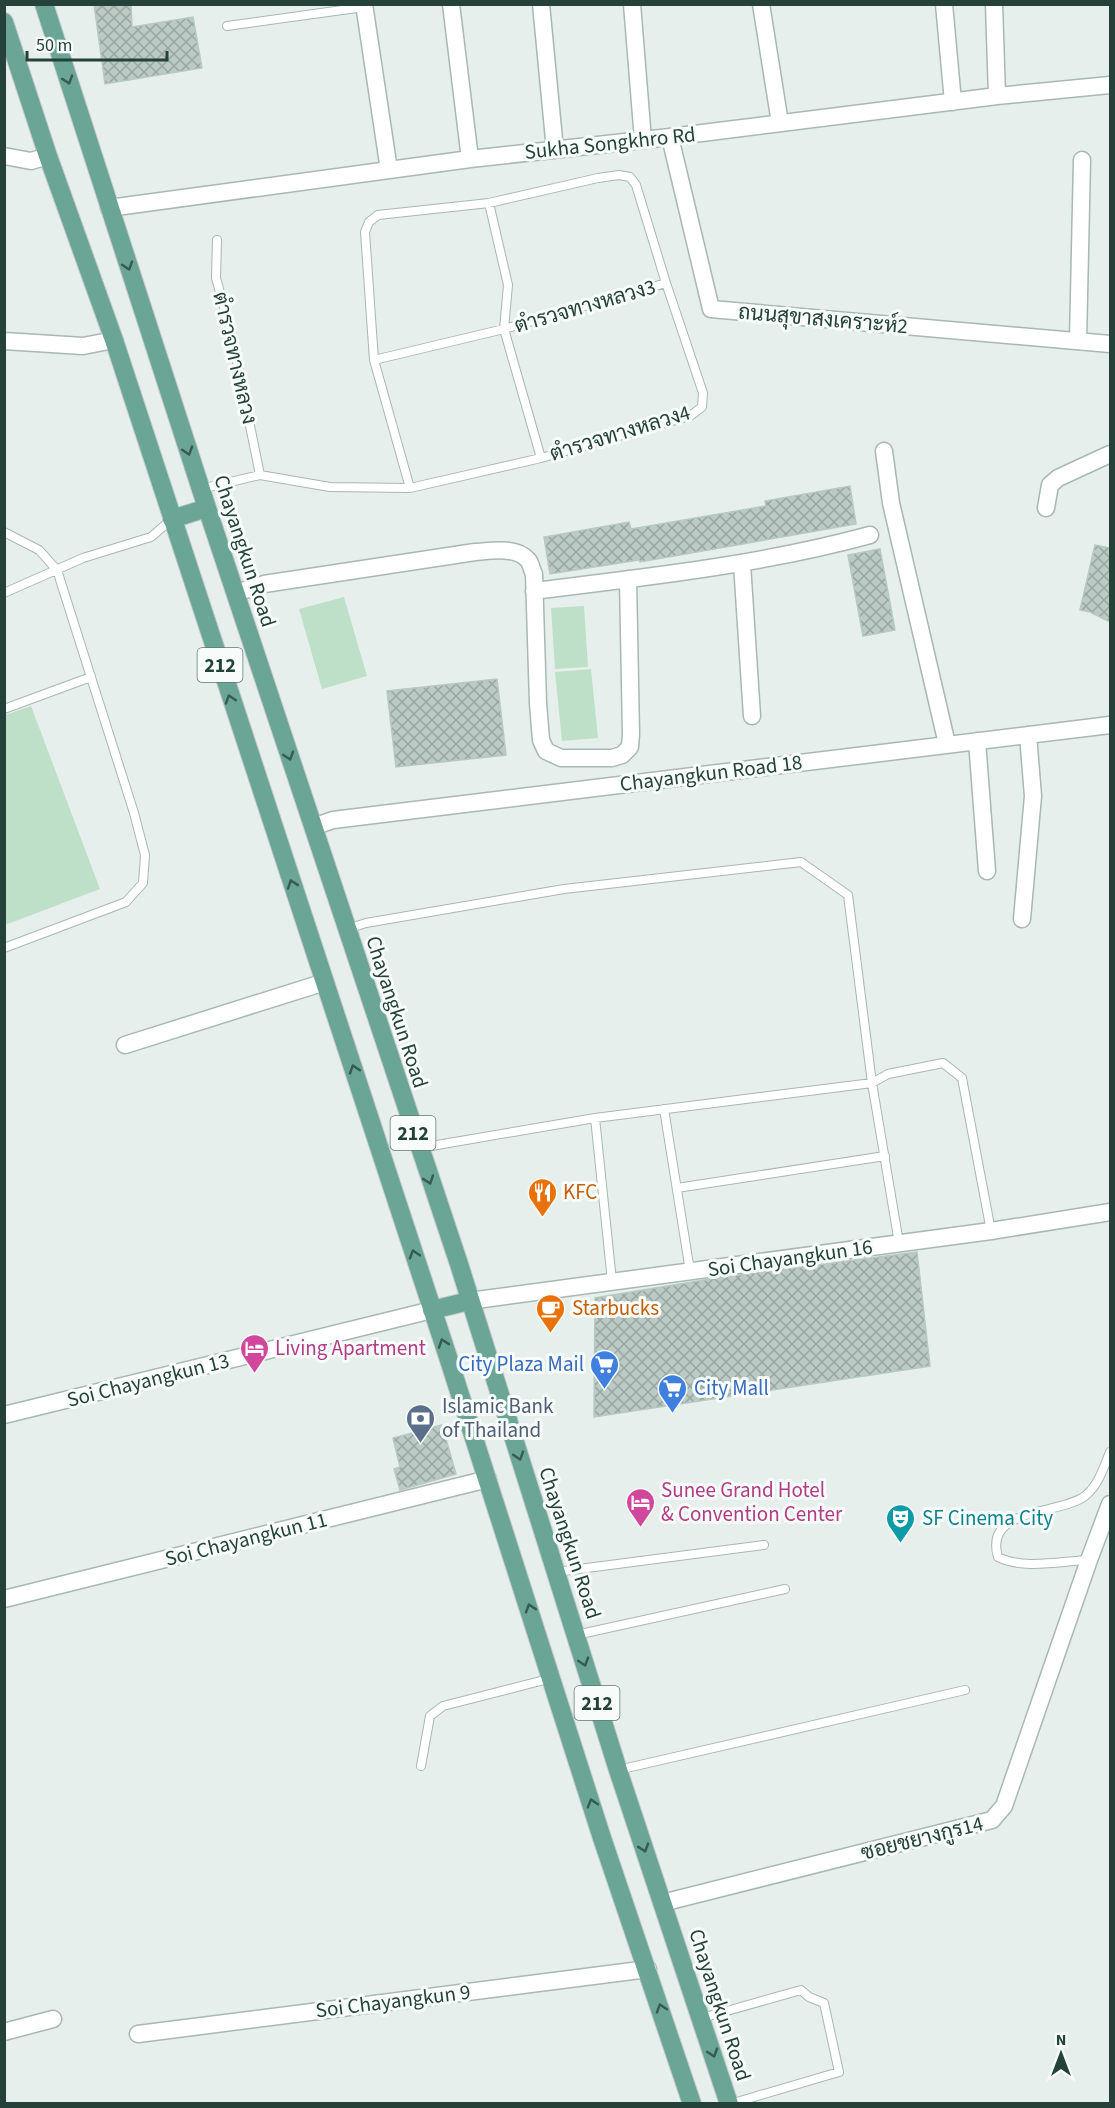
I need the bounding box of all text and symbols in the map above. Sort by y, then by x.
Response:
scale bar [27,24,166,62]
text: 50 m [36,33,72,58]
one-way arrow [61,74,73,85]
street label: Sukha Songkhro Rd [523,119,697,167]
one-way arrow [121,260,133,271]
street label: ตำรวจทางหลวง3 [511,272,659,340]
street label: ตำรวจทางหลวง [205,289,265,427]
street label: ถนนสุขาสงเคราะห์2 [737,297,909,341]
street label: ตำรวจทางหลวง4 [546,397,694,469]
one-way arrow [181,445,193,456]
street label: Chayangkun Road [206,471,284,631]
road number: 212 [198,648,242,682]
one-way arrow [225,694,238,705]
street label: Chayangkun Road 18 [618,747,804,799]
one-way arrow [282,750,294,761]
one-way arrow [287,879,300,889]
street label: Chayangkun Road [358,932,436,1092]
one-way arrow [348,1064,361,1075]
road number: 212 [390,1116,436,1150]
one-way arrow [422,1174,435,1185]
restaurant icon: KFC [526,1176,558,1218]
place label: KFC [563,1177,597,1207]
street label: Soi Chayangkun 16 [706,1232,874,1284]
one-way arrow [409,1249,421,1260]
cafe icon: Starbucks [535,1292,567,1334]
place label: Starbucks [572,1293,659,1323]
hotel icon: Living Apartment [238,1332,270,1374]
place label: Living Apartment [275,1333,426,1363]
one-way arrow [438,1338,451,1349]
street label: Soi Chayangkun 13 [64,1345,232,1415]
supermarket icon: City Plaza Mail [589,1348,621,1390]
place label: City Plaza Mail [458,1349,584,1379]
supermarket icon: City Mall [657,1372,689,1414]
place label: City Mall [694,1373,769,1403]
place label: Islamic Bank of Thailand [442,1391,554,1445]
bank icon: Islamic Bank of Thailand [405,1402,437,1444]
one-way arrow [511,1450,524,1461]
street label: Chayangkun Road [531,1463,609,1623]
place label: Sunee Grand Hotel & Convention Center [661,1475,843,1529]
hotel icon: Sunee Grand Hotel & Convention Center [624,1486,656,1528]
theatre icon: SF Cinema City [885,1502,917,1544]
place label: SF Cinema City [922,1503,1053,1533]
street label: Soi Chayangkun 11 [162,1504,330,1574]
one-way arrow [524,1603,537,1614]
one-way arrow [577,1656,589,1667]
road number: 212 [574,1686,620,1720]
one-way arrow [586,1798,599,1809]
street label: ซอยชยางกูร14 [858,1808,986,1868]
one-way arrow [637,1842,649,1853]
street label: Chayangkun Road [681,1925,759,2085]
street label: Soi Chayangkun 9 [314,1977,472,2025]
one-way arrow [656,2003,668,2014]
north arrow [1031,2024,1091,2084]
text: N [1056,2029,1066,2051]
one-way arrow [705,2047,718,2058]

